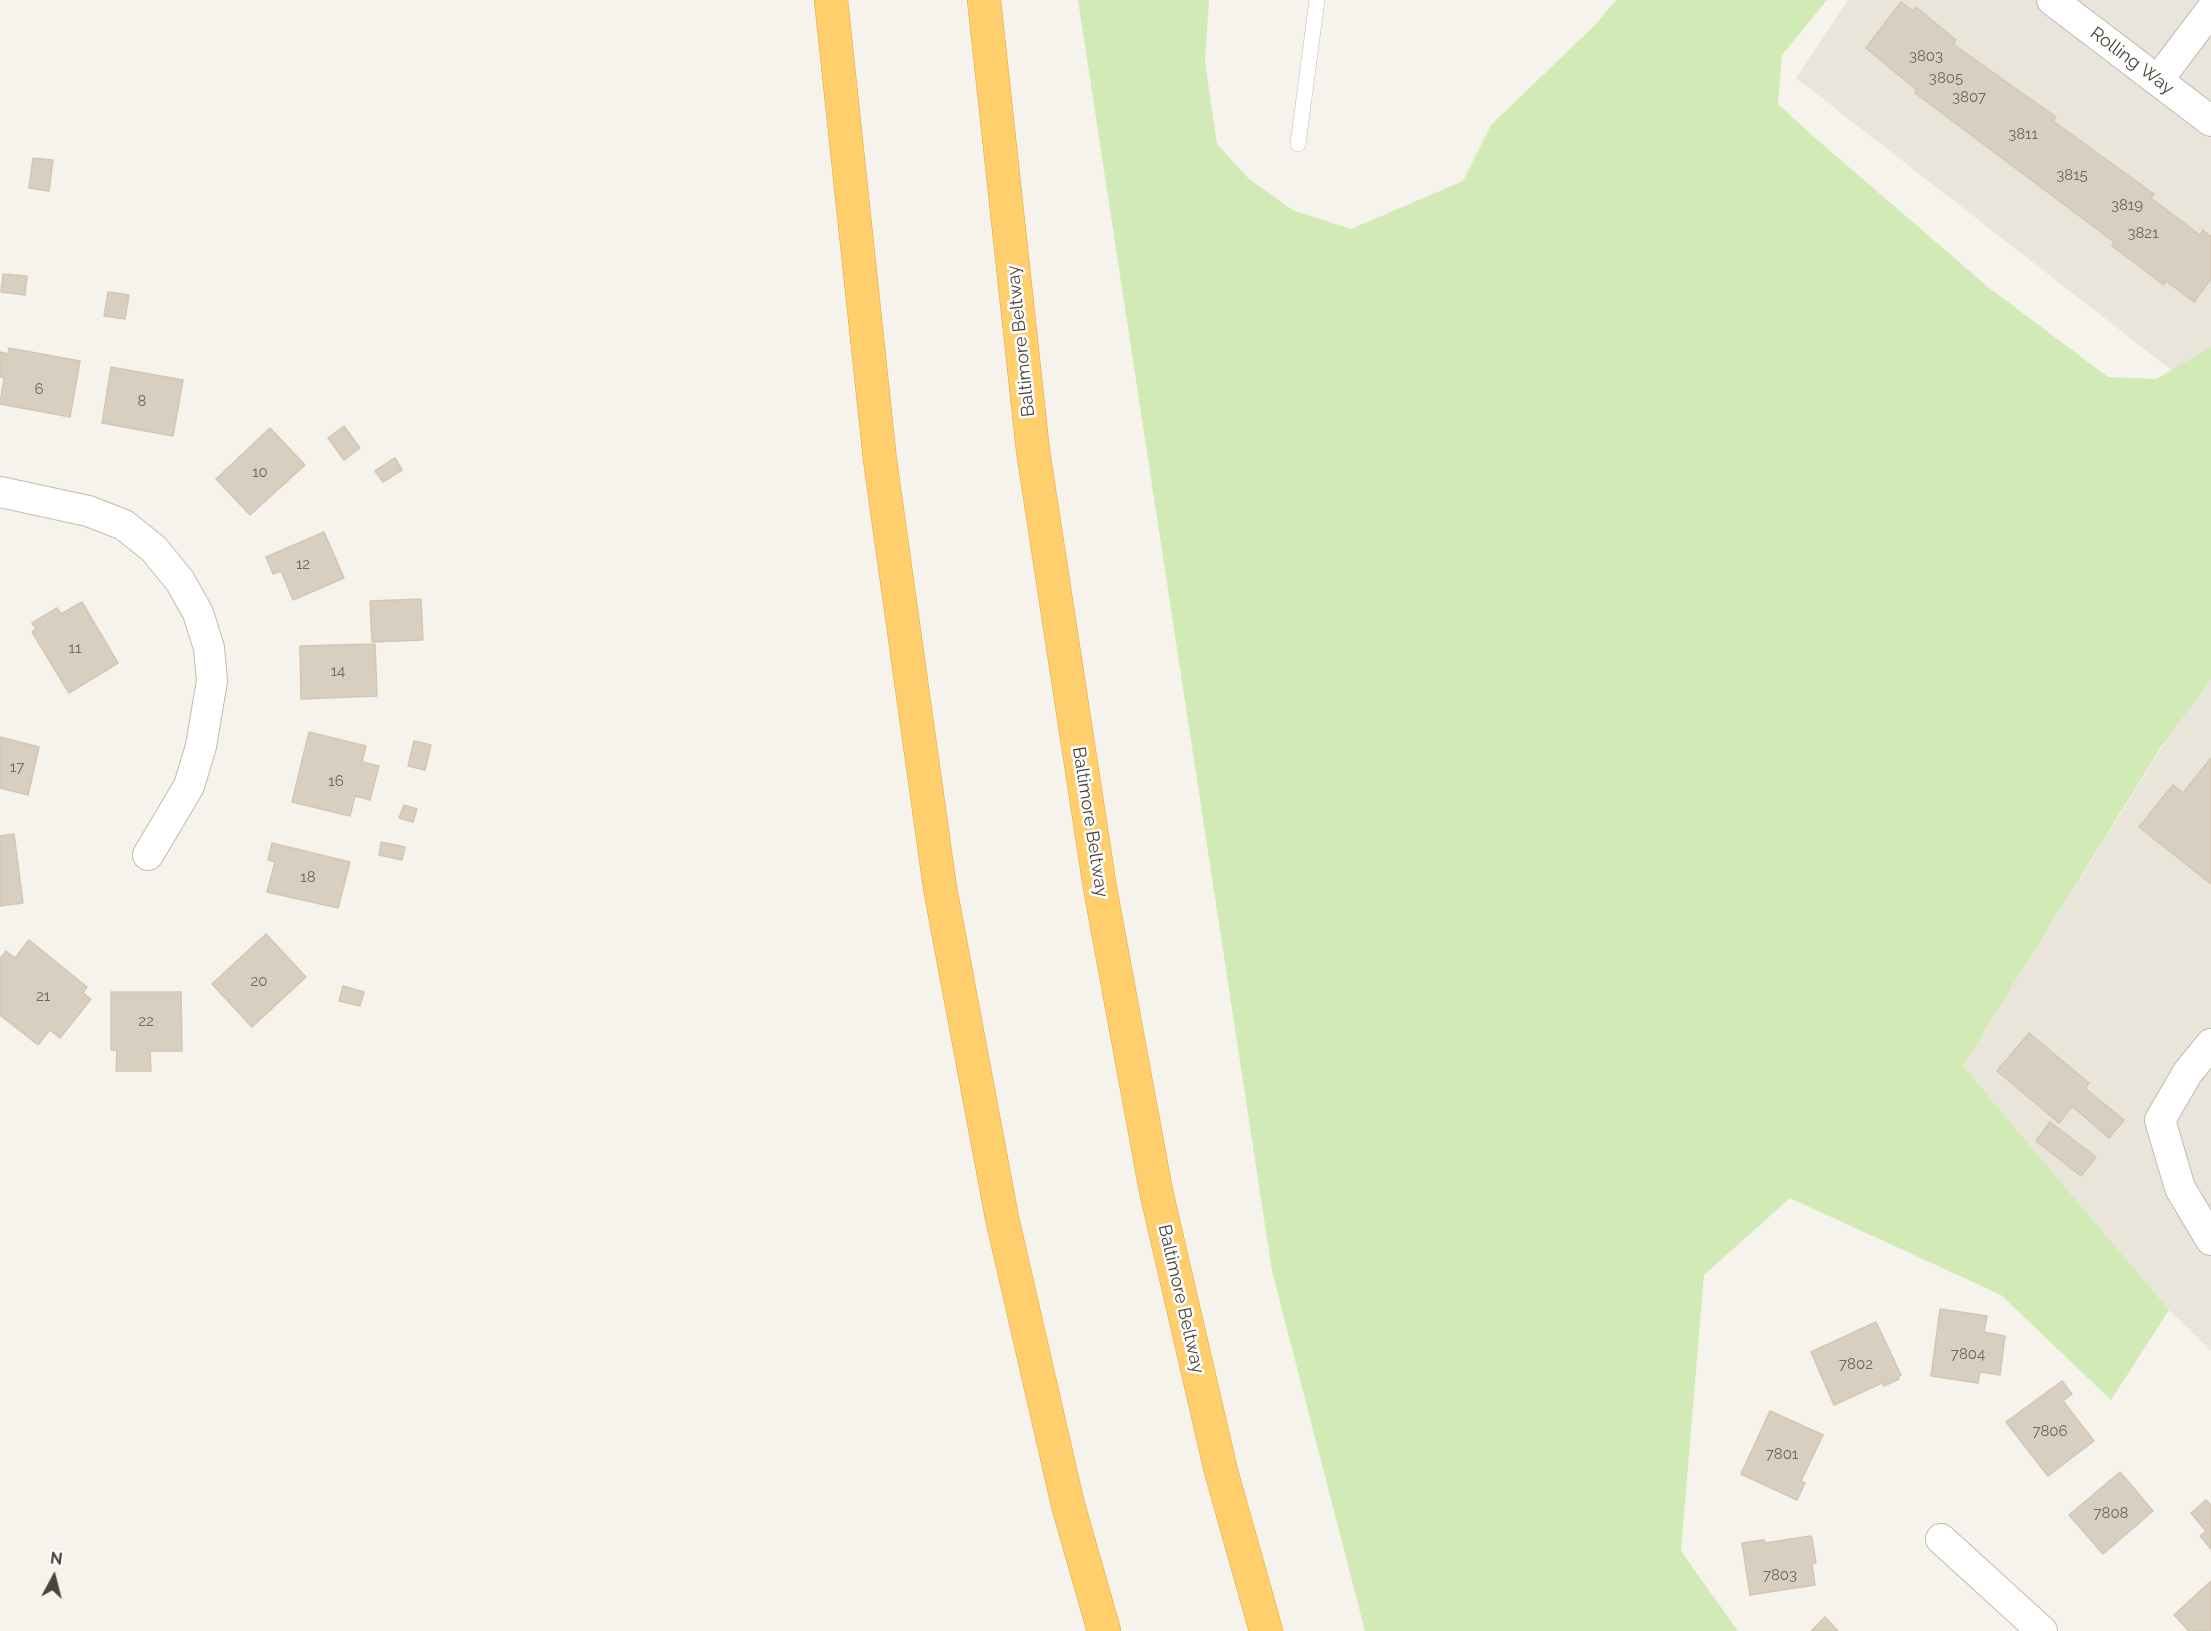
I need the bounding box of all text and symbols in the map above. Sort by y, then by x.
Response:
street label: Rolling Way [2086,23,2178,99]
house number: 3803 [1909,47,1943,65]
house number: 3805 [1929,69,1963,87]
house number: 3807 [1952,88,1986,106]
house number: 3811 [2008,125,2038,143]
house number: 3815 [2056,166,2088,184]
house number: 3819 [2111,196,2143,214]
house number: 3821 [2127,224,2159,242]
street label: Baltimore Beltway [1002,264,1040,418]
house number: 6 [34,380,44,398]
house number: 8 [138,392,146,410]
house number: 10 [252,463,268,481]
house number: 12 [296,555,310,573]
house number: 11 [69,639,81,657]
house number: 14 [331,662,345,680]
street label: Baltimore Beltway [1067,745,1113,899]
house number: 17 [10,758,24,776]
house number: 16 [328,772,344,790]
house number: 18 [300,868,316,886]
house number: 20 [251,972,267,990]
house number: 21 [36,987,50,1005]
house number: 22 [138,1012,154,1030]
street label: Baltimore Beltway [1153,1222,1209,1376]
house number: 7804 [1951,1345,1985,1363]
house number: 7802 [1839,1355,1873,1373]
house number: 7806 [2032,1422,2068,1440]
house number: 7801 [1766,1445,1798,1463]
house number: 7808 [2094,1504,2128,1522]
north arrow [24,1547,84,1607]
text: N [49,1548,63,1569]
house number: 7803 [1763,1566,1797,1584]

